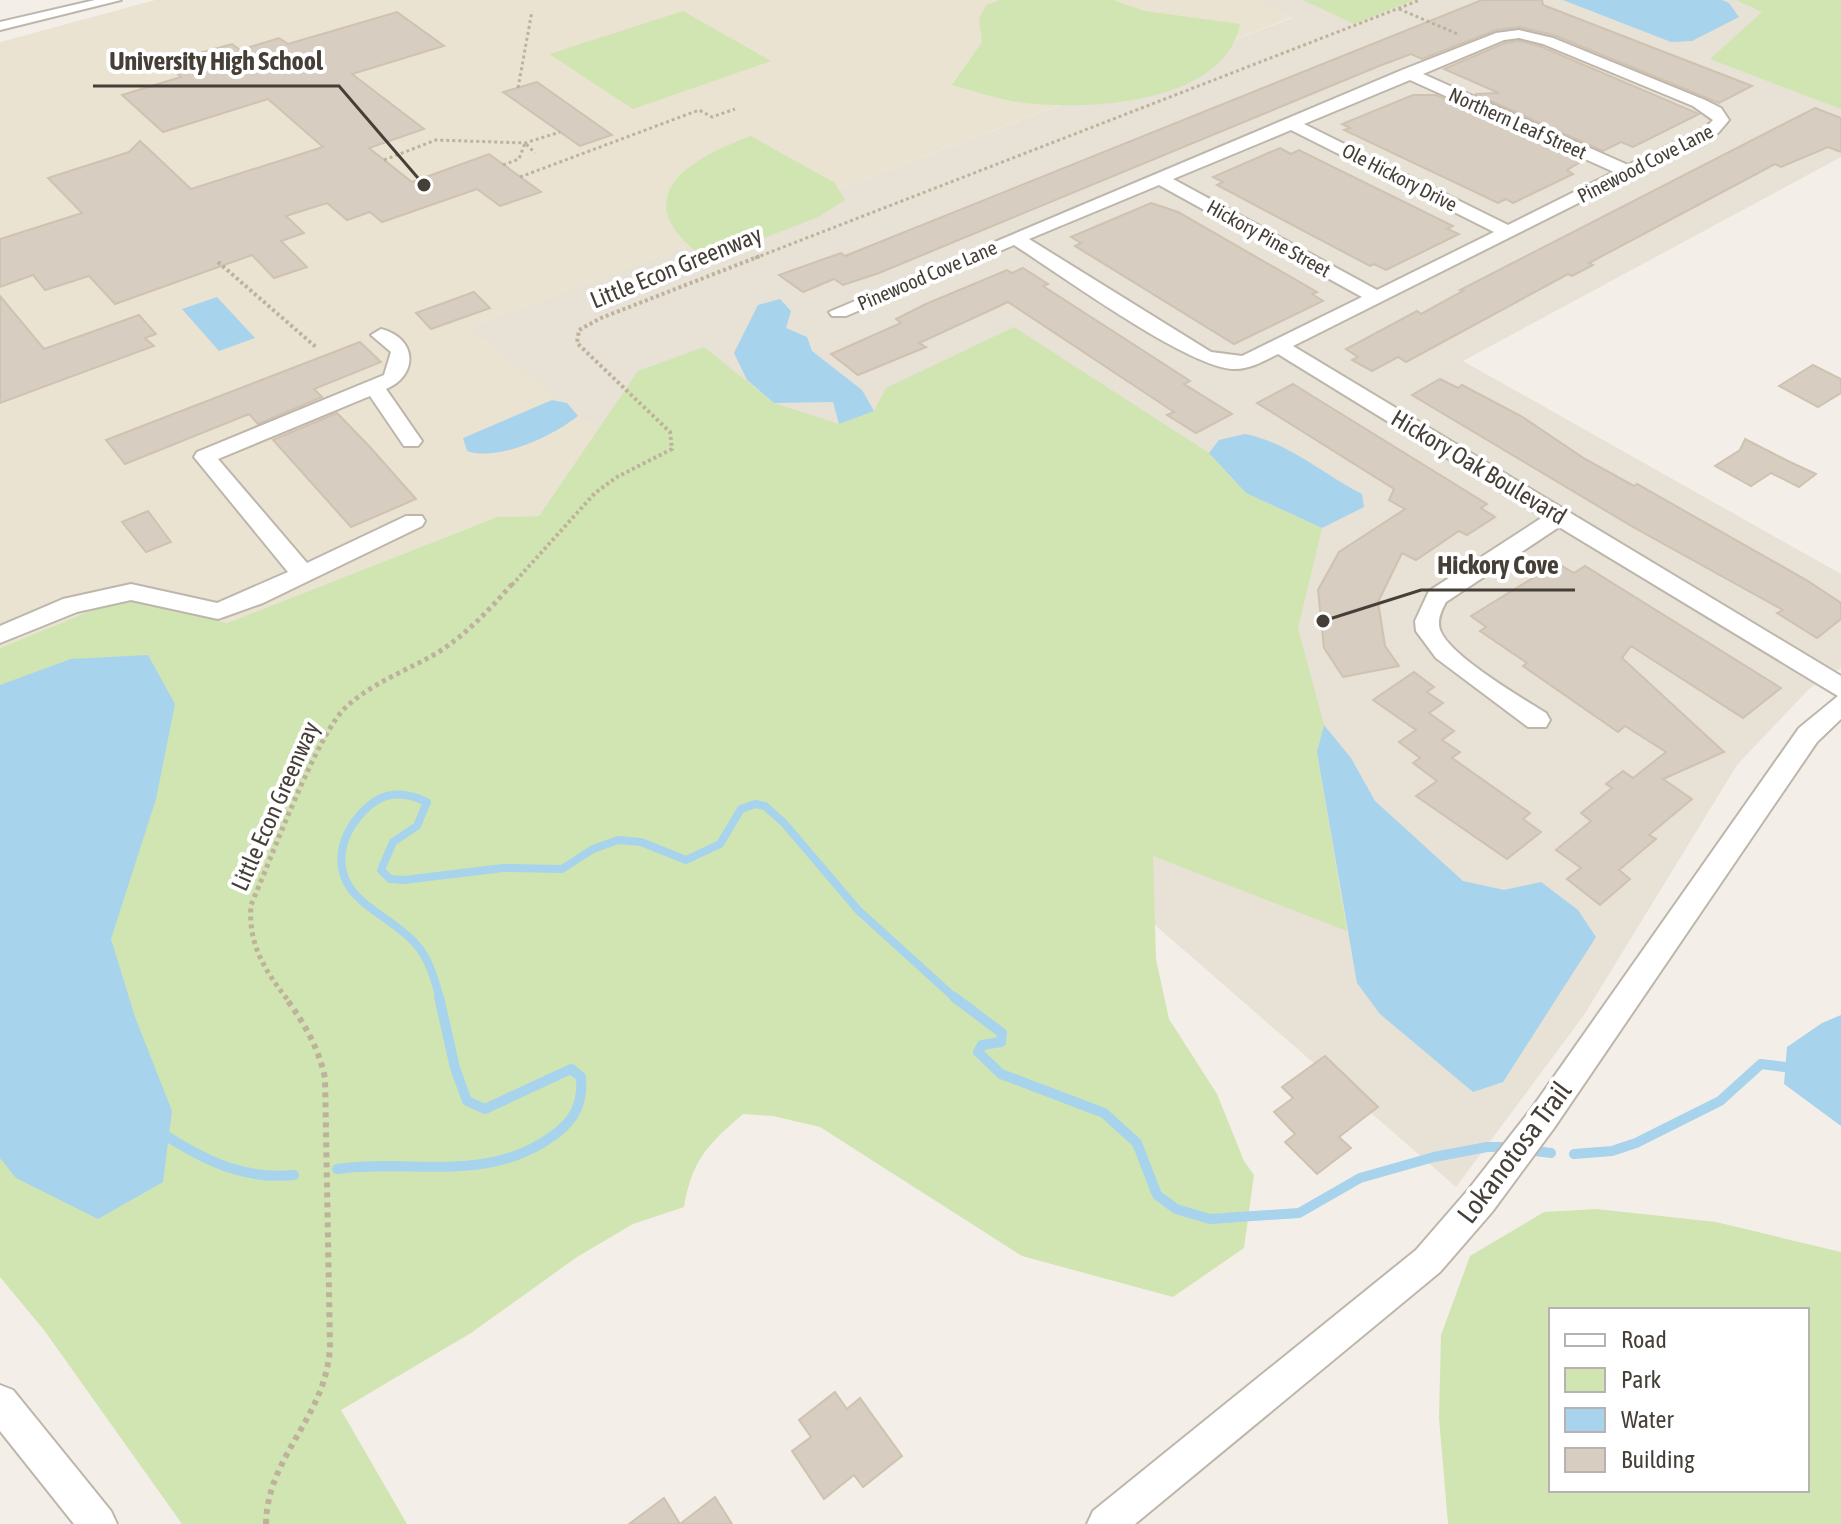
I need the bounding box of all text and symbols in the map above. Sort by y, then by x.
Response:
callout: University High School [93,36,339,86]
text: University High School [109,46,324,76]
street label: Northern Leaf Street [1446,82,1591,164]
street label: Pinewood Cove Lane [1573,119,1717,207]
street label: Ole Hickory Drive [1339,138,1461,216]
street label: Hickory Pine Street [1203,195,1335,282]
street label: Little Econ Greenway [586,220,766,314]
street label: Pinewood Cove Lane [854,235,1000,315]
street label: Hickory Oak Boulevard [1387,404,1571,530]
callout: Hickory Cove [1421,540,1575,590]
text: Hickory Cove [1437,550,1559,580]
street label: Little Econ Greenway [226,717,324,895]
street label: Lokanotosa Trail [1450,1074,1578,1229]
legend [1549,1308,1809,1492]
text: Road [1621,1326,1667,1353]
text: Park [1621,1366,1662,1393]
text: Water [1621,1406,1674,1433]
text: Building [1621,1446,1695,1473]

